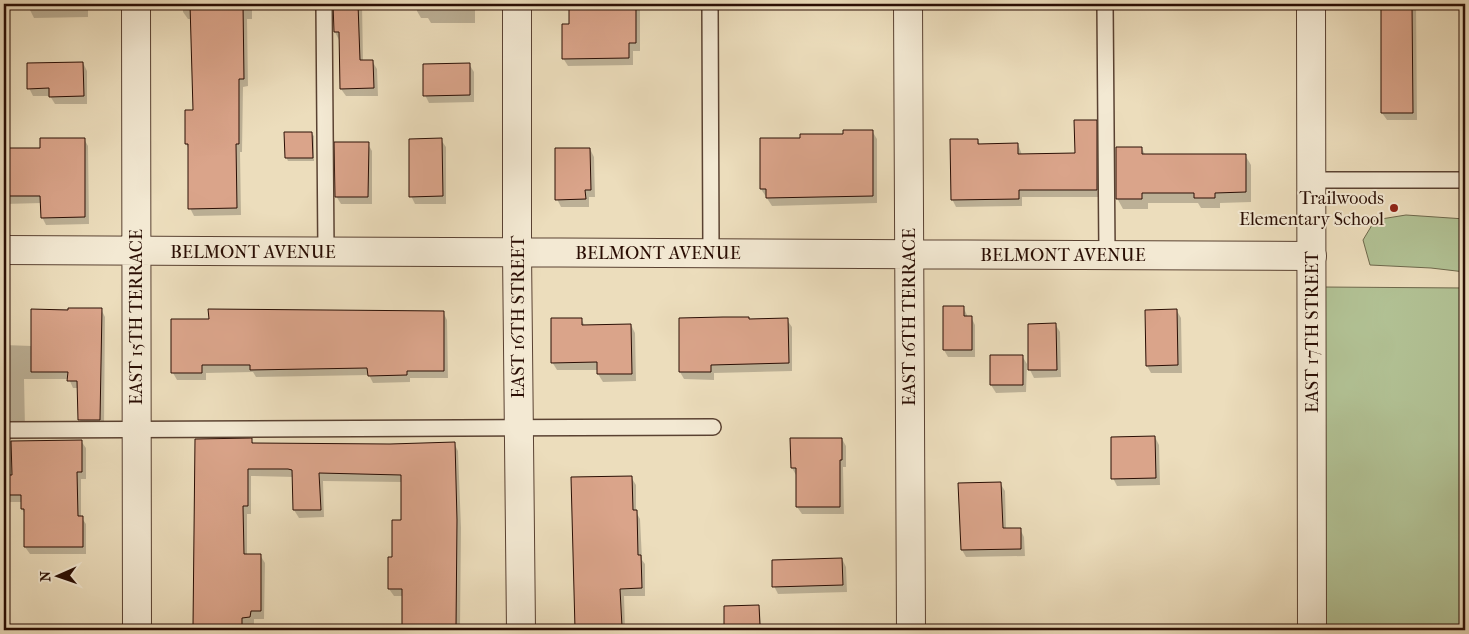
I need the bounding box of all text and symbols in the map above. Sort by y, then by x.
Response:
place label: Trailwoods Elementary School [1239,188,1384,230]
marker: Trailwoods Elementary School [1388,202,1400,214]
street label: EAST 16TH TERRACE [899,228,920,406]
street label: EAST 15TH TERRACE [126,229,147,405]
street label: EAST 16TH STREET [508,235,529,398]
street label: BELMONT AVENUE [170,242,336,263]
street label: BELMONT AVENUE [575,243,741,264]
street label: BELMONT AVENUE [980,245,1146,266]
street label: EAST 17TH STREET [1302,250,1323,413]
north arrow [32,552,82,602]
text: N [37,570,54,582]

